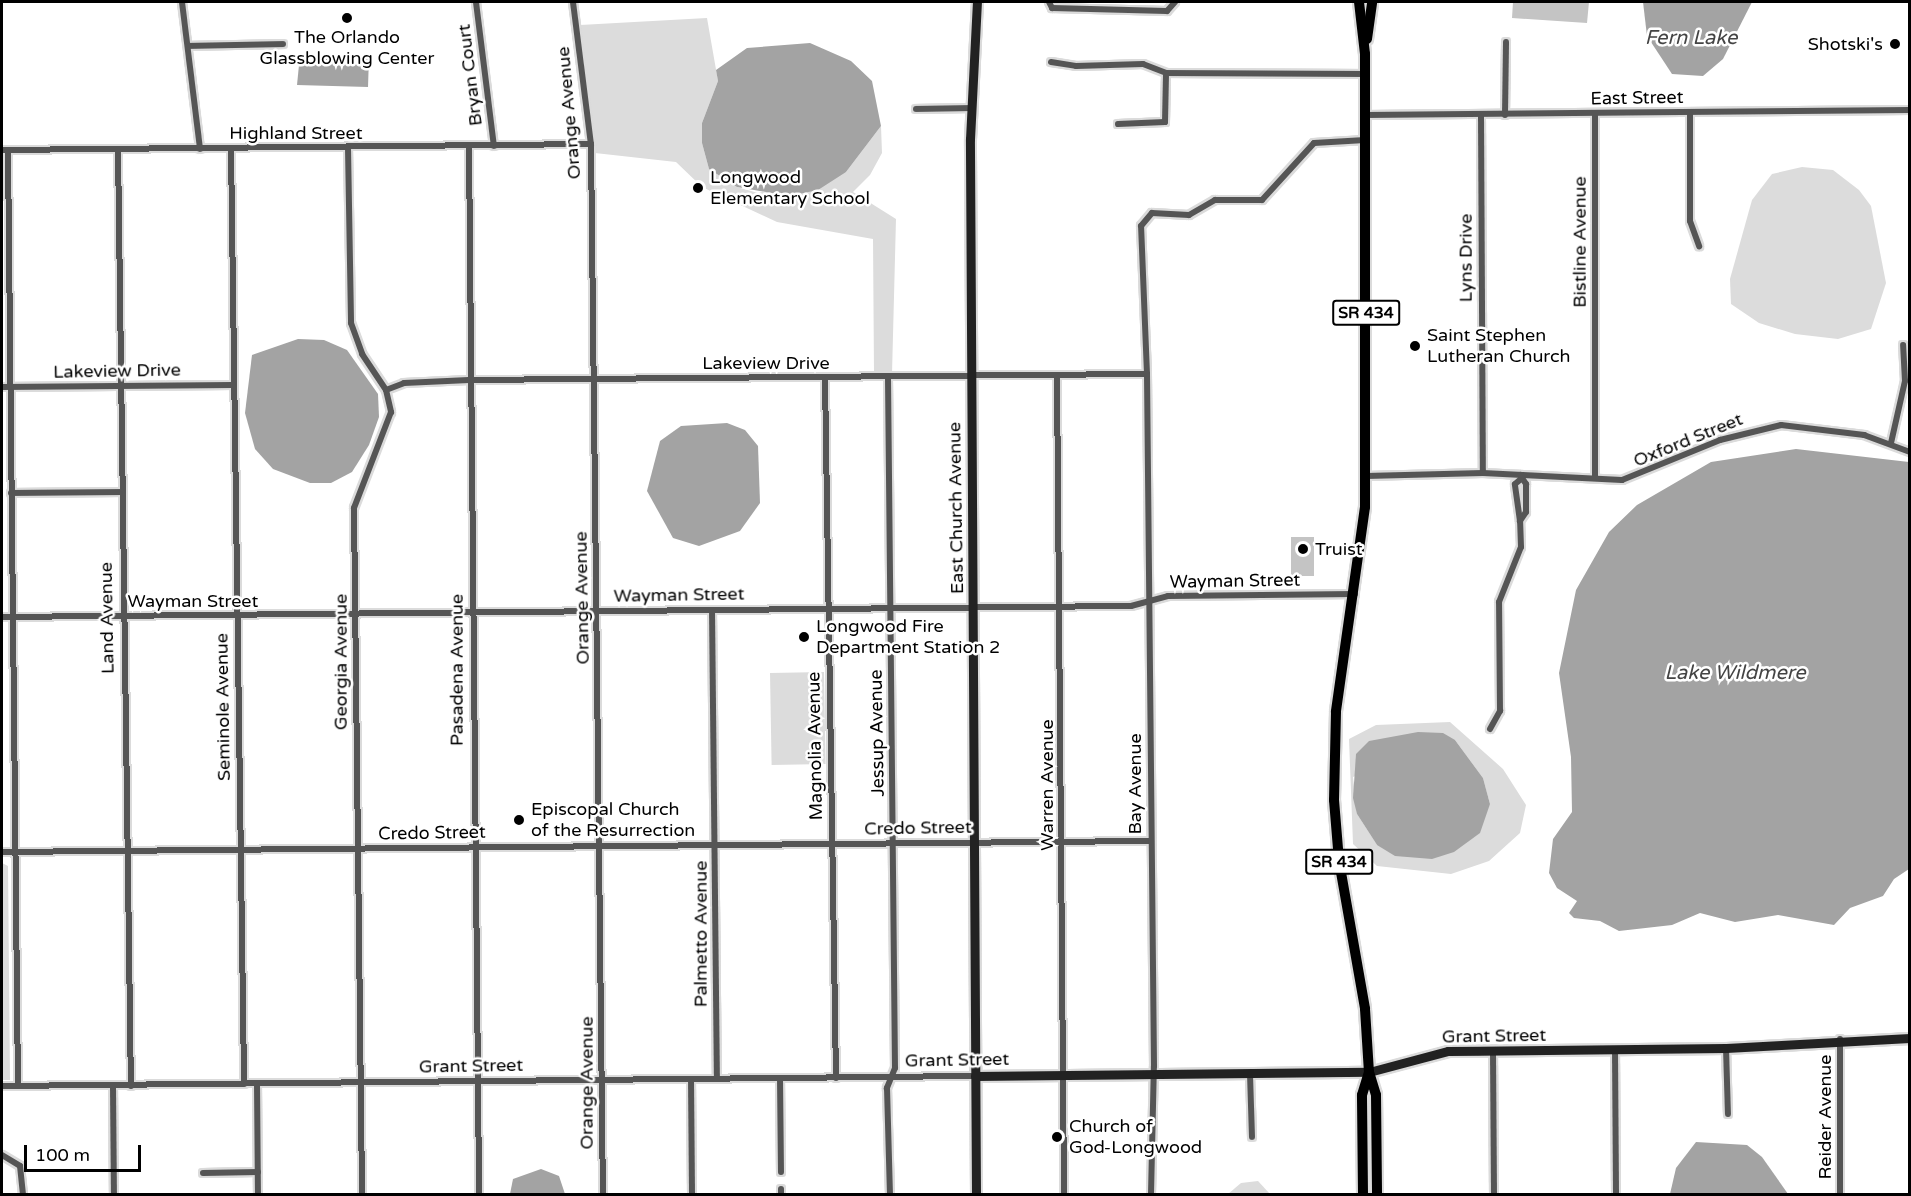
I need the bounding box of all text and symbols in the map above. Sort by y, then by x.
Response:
marker: The Orlando Glassblowing Center [340,11,354,25]
street label: Bryan Court [453,23,487,127]
water label: Fern Lake [1645,26,1737,50]
place label: The Orlando Glassblowing Center [260,27,434,70]
place label: Shotski's [1808,33,1883,55]
marker: Shotski's [1888,37,1902,51]
street label: Orange Avenue [552,46,586,180]
street label: East Street [1590,86,1684,110]
street label: Highland Street [229,122,363,144]
place label: Longwood Elementary School [710,167,870,210]
street label: Bistline Avenue [1569,176,1591,308]
marker: Longwood Elementary School [691,181,705,195]
street label: Lyns Drive [1455,214,1477,302]
road number: SR 434 [1332,300,1400,326]
place label: Saint Stephen Lutheran Church [1427,325,1571,368]
marker: Saint Stephen Lutheran Church [1408,339,1422,353]
street label: Lakeview Drive [702,352,830,374]
street label: Lakeview Drive [53,359,181,383]
street label: Oxford Street [1630,408,1746,472]
street label: East Church Avenue [944,422,968,594]
street label: Orange Avenue [570,531,594,665]
place label: Truist [1315,538,1363,560]
marker: Truist [1296,542,1310,556]
street label: Land Avenue [95,562,119,674]
street label: Wayman Street [1169,569,1301,593]
street label: Wayman Street [613,583,745,607]
street label: Wayman Street [128,590,258,612]
street label: Georgia Avenue [330,594,352,730]
street label: Pasadena Avenue [446,594,468,746]
place label: Longwood Fire Department Station 2 [816,616,1000,658]
marker: Longwood Fire Department Station 2 [797,630,811,644]
street label: Seminole Avenue [211,633,235,781]
water label: Lake Wildmere [1665,661,1805,685]
street label: Jessup Avenue [865,669,889,797]
street label: Magnolia Avenue [803,671,827,821]
street label: Warren Avenue [1036,719,1058,851]
street label: Bay Avenue [1124,733,1146,835]
place label: Episcopal Church of the Resurrection [531,799,695,842]
marker: Episcopal Church of the Resurrection [512,813,526,827]
street label: Credo Street [864,816,972,840]
street label: Credo Street [378,821,486,845]
road number: SR 434 [1304,849,1374,875]
street label: Palmetto Avenue [690,861,712,1007]
street label: Orange Avenue [576,1016,598,1150]
street label: Grant Street [1442,1024,1546,1048]
street label: Grant Street [905,1048,1009,1072]
street label: Grant Street [419,1054,523,1078]
street label: Reider Avenue [1814,1054,1836,1180]
place label: Church of God-Longwood [1069,1116,1202,1158]
marker: Church of God-Longwood [1050,1130,1064,1144]
scale bar [27,1133,144,1171]
text: 100 m [35,1144,90,1166]

